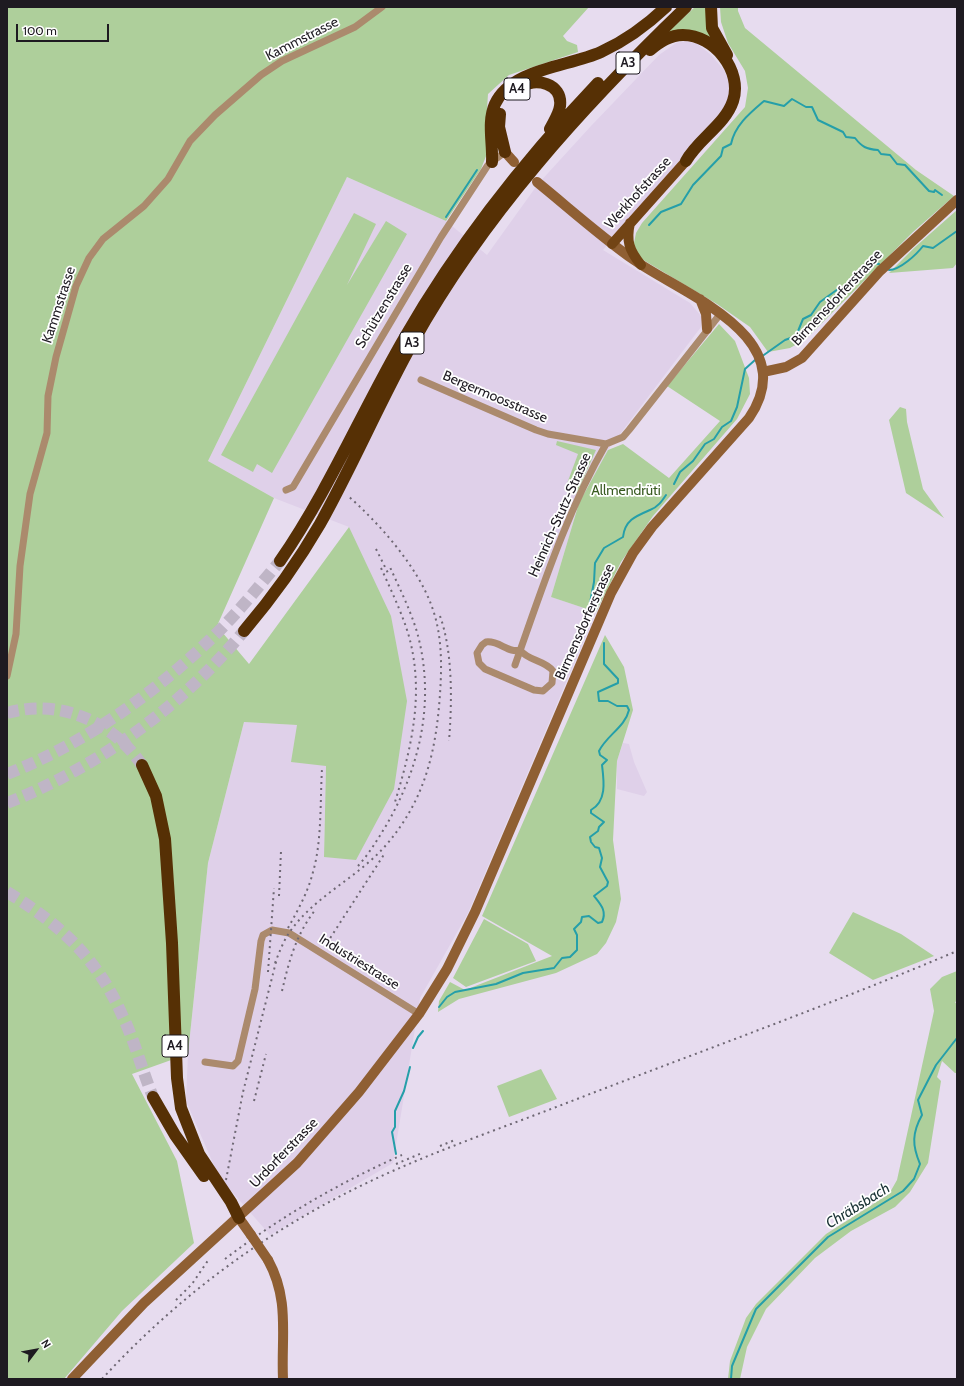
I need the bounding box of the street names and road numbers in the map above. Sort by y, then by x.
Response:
street label: Kammstrasse [263,13,341,65]
road number: A3 [616,52,640,74]
road number: A4 [504,78,530,100]
street label: Werkhofstrasse [601,154,675,232]
street label: Birmensdorferstrasse [788,247,886,349]
street label: Schützenstrasse [352,261,416,351]
street label: Kammstrasse [39,265,79,345]
road number: A3 [400,332,424,354]
street label: Bergermoosstrasse [440,367,550,427]
street label: Heinrich-Stutz-Strasse [525,450,595,580]
street label: Birmensdorferstrasse [552,561,618,683]
street label: Industriestrasse [316,931,402,993]
road number: A4 [162,1035,188,1057]
street label: Urdorferstrasse [247,1115,321,1191]

